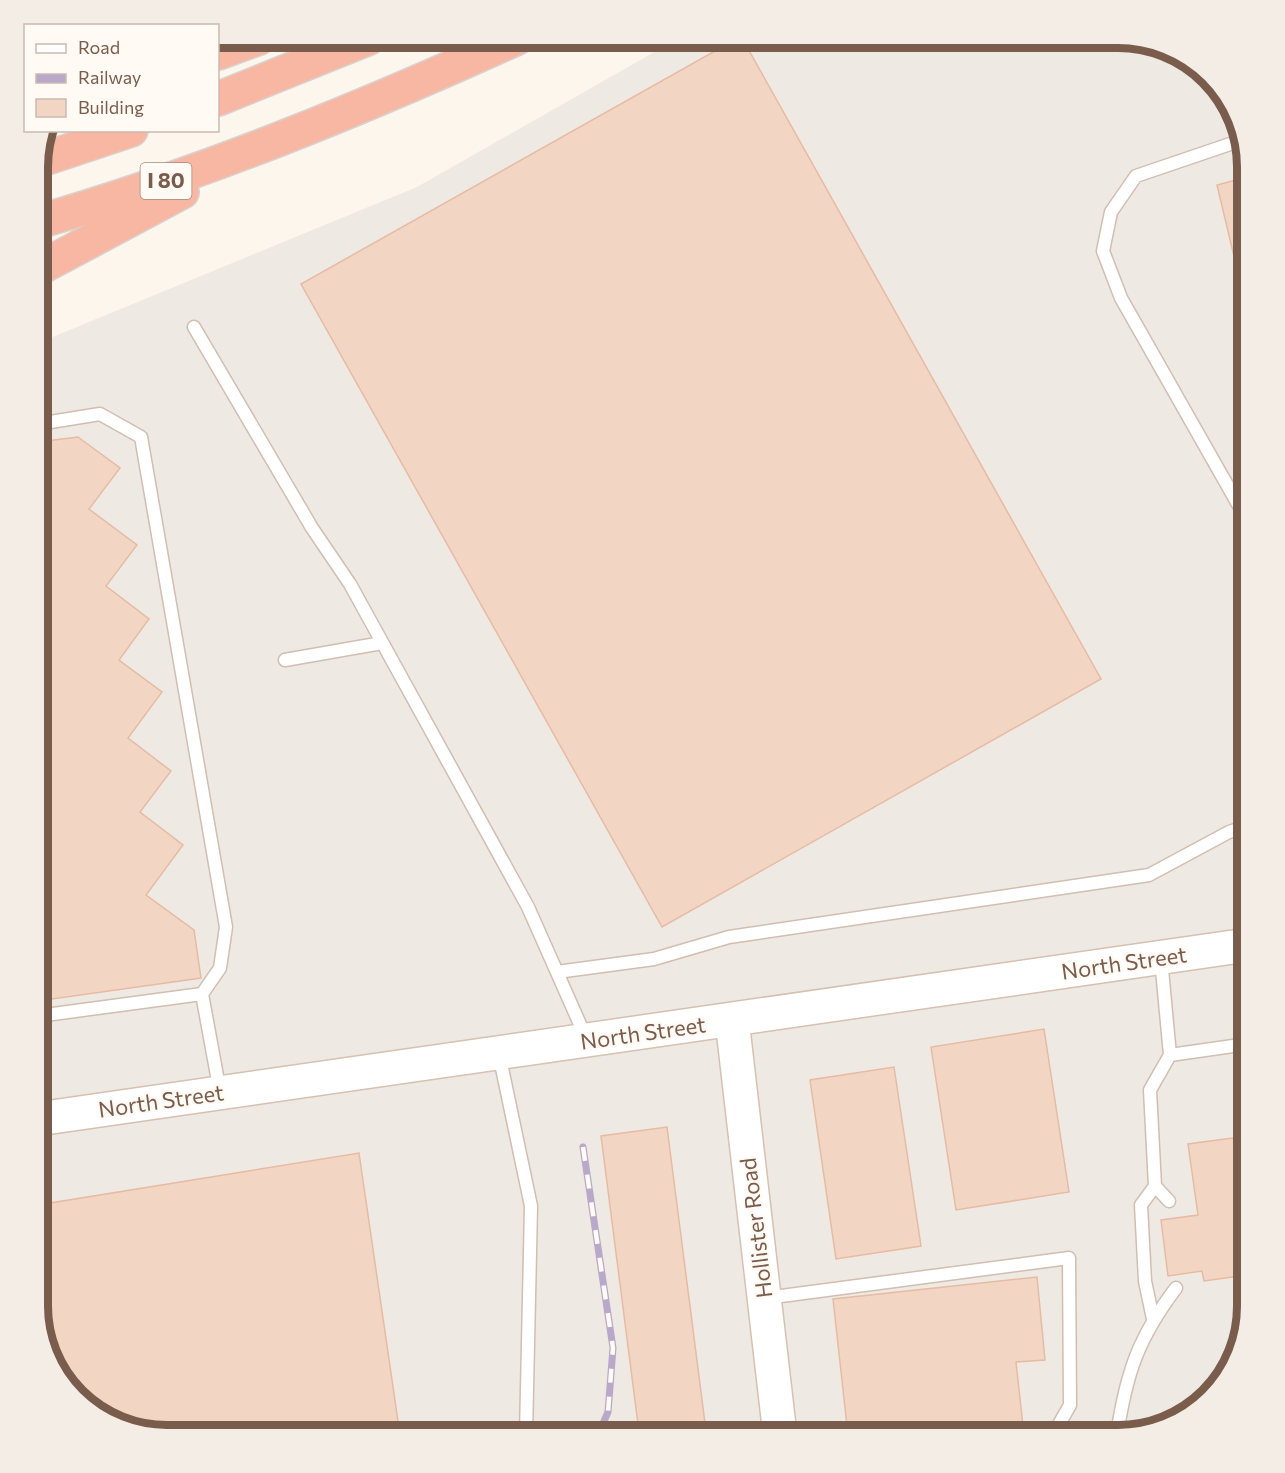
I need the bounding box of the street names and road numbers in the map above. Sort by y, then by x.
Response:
road number: I 80 [140,163,192,199]
street label: North Street [1059,940,1188,985]
street label: North Street [578,1010,707,1055]
street label: North Street [96,1078,225,1123]
street label: Hollister Road [733,1156,778,1300]

